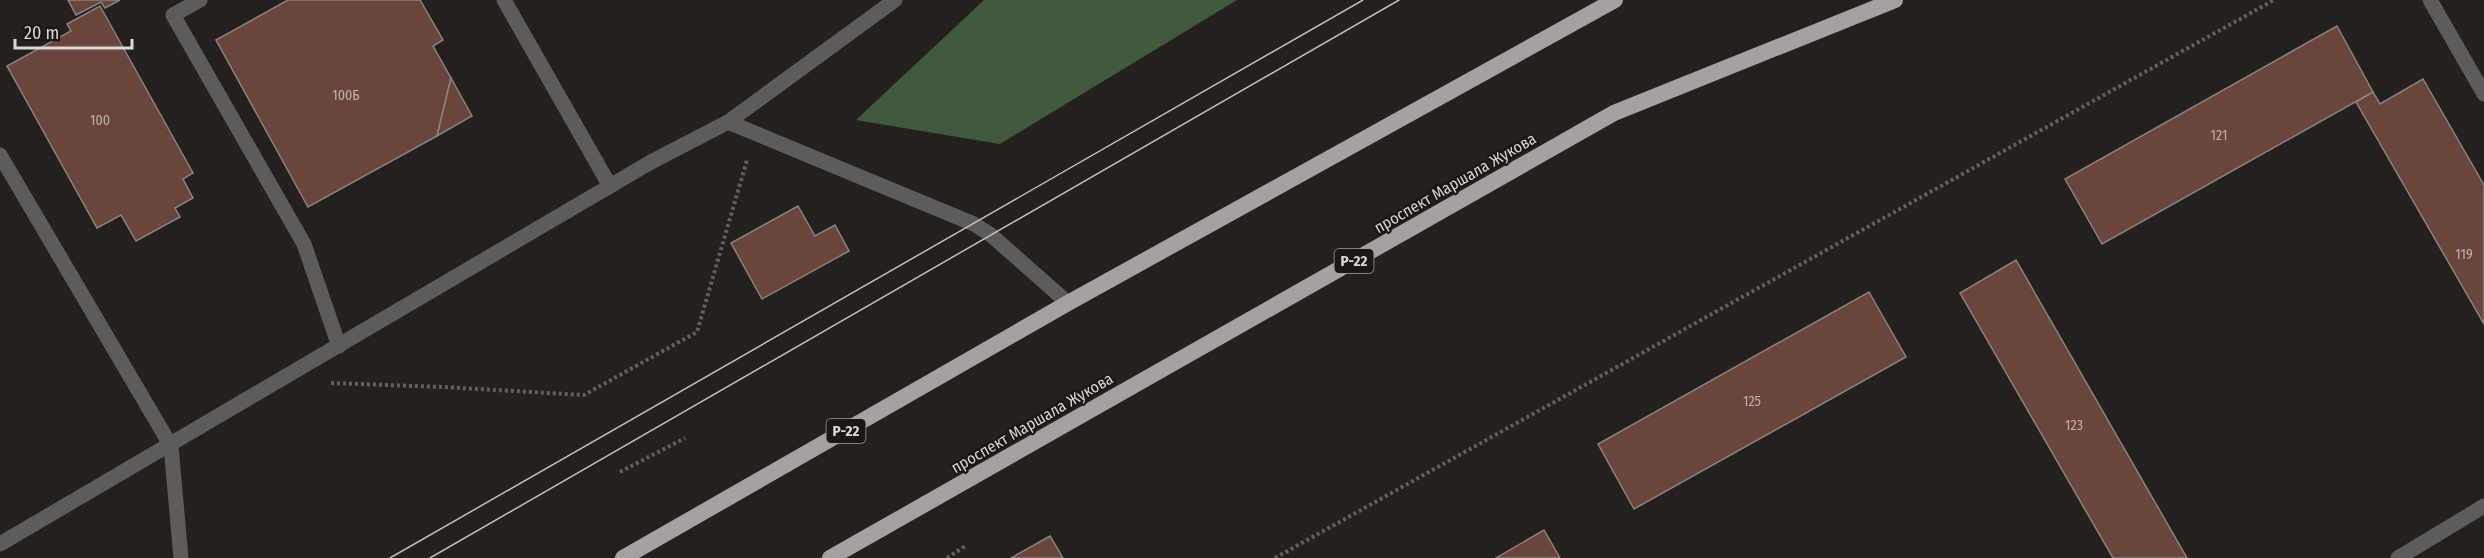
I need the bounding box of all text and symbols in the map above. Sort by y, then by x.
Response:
scale bar [15,12,132,50]
text: 20 m [24,22,59,44]
house number: 100Б [332,87,360,104]
house number: 100 [90,112,110,129]
house number: 121 [2211,127,2227,144]
street label: проспект Маршала Жукова [1371,129,1539,237]
house number: 119 [2455,246,2473,263]
road number: Р-22 [1334,249,1374,273]
street label: проспект Маршала Жукова [948,369,1116,477]
house number: 125 [1743,393,1761,410]
house number: 123 [2065,417,2083,434]
road number: Р-22 [826,419,866,443]

